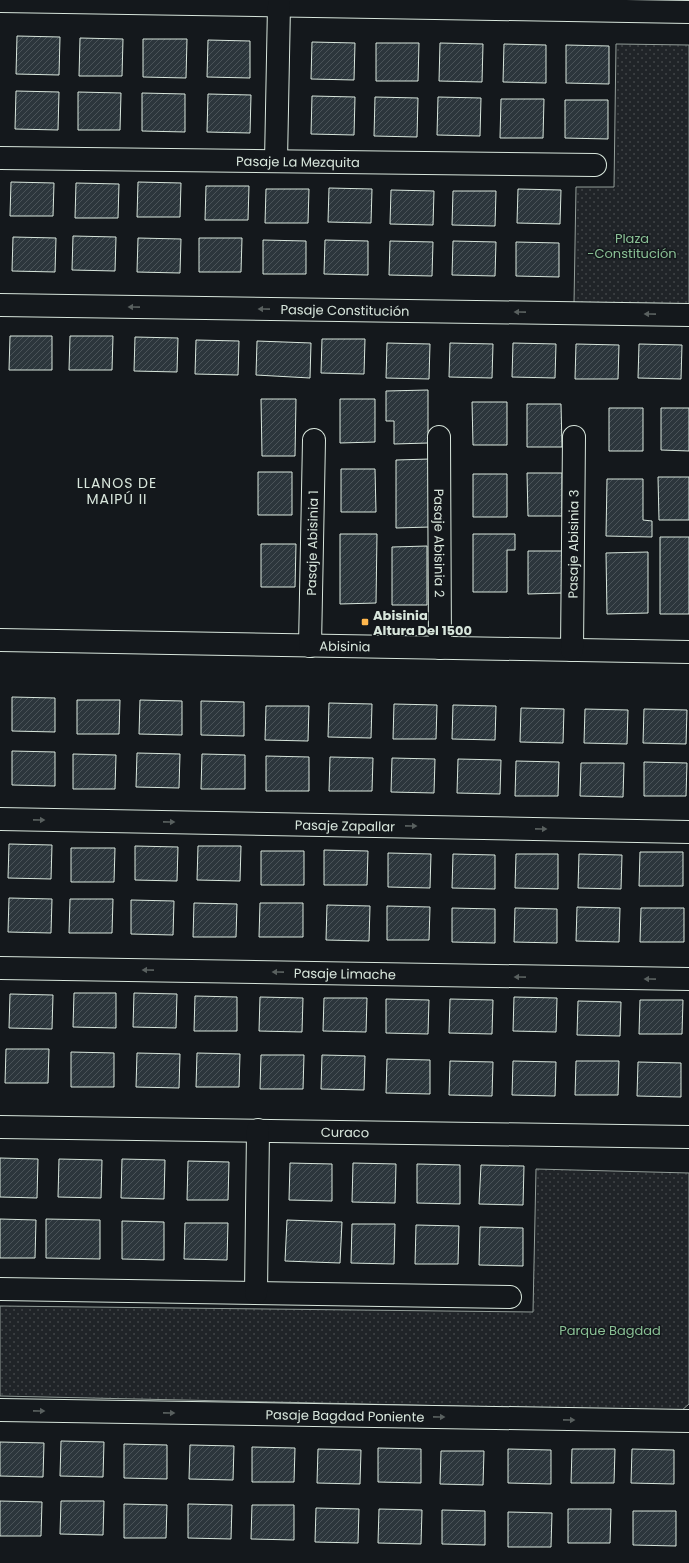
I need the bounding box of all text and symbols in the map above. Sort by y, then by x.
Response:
street label: Pasaje La Mezquita [236,151,360,172]
park label: Plaza -Constitución [587,229,677,263]
street label: Pasaje Constitución [280,300,410,320]
one-way arrow [127,304,140,310]
one-way arrow [257,306,270,312]
one-way arrow [514,309,526,316]
one-way arrow [643,311,656,317]
district label: LLANOS DE MAIPÚ II [77,473,157,509]
street label: Pasaje Abisinia 2 [430,489,449,597]
street label: Pasaje Abisinia 3 [563,489,583,599]
street label: Pasaje Abisinia 1 [301,490,323,596]
place label: Abisinia Altura Del 1500 [373,606,472,640]
marker: Abisinia Altura Del 1500 [360,617,370,627]
street label: Abisinia [319,636,371,656]
street label: Pasaje Zapallar [295,815,395,836]
one-way arrow [33,816,45,823]
one-way arrow [163,819,176,825]
one-way arrow [405,823,417,830]
one-way arrow [535,826,548,832]
street label: Pasaje Limache [294,963,396,984]
one-way arrow [141,967,154,973]
one-way arrow [272,969,284,976]
one-way arrow [514,973,526,980]
one-way arrow [643,976,656,982]
street label: Curaco [321,1122,369,1142]
park label: Parque Bagdad [559,1321,661,1340]
street label: Pasaje Bagdad Poniente [265,1405,424,1426]
one-way arrow [33,1408,46,1414]
one-way arrow [163,1410,176,1416]
one-way arrow [433,1414,445,1421]
one-way arrow [563,1416,575,1423]

